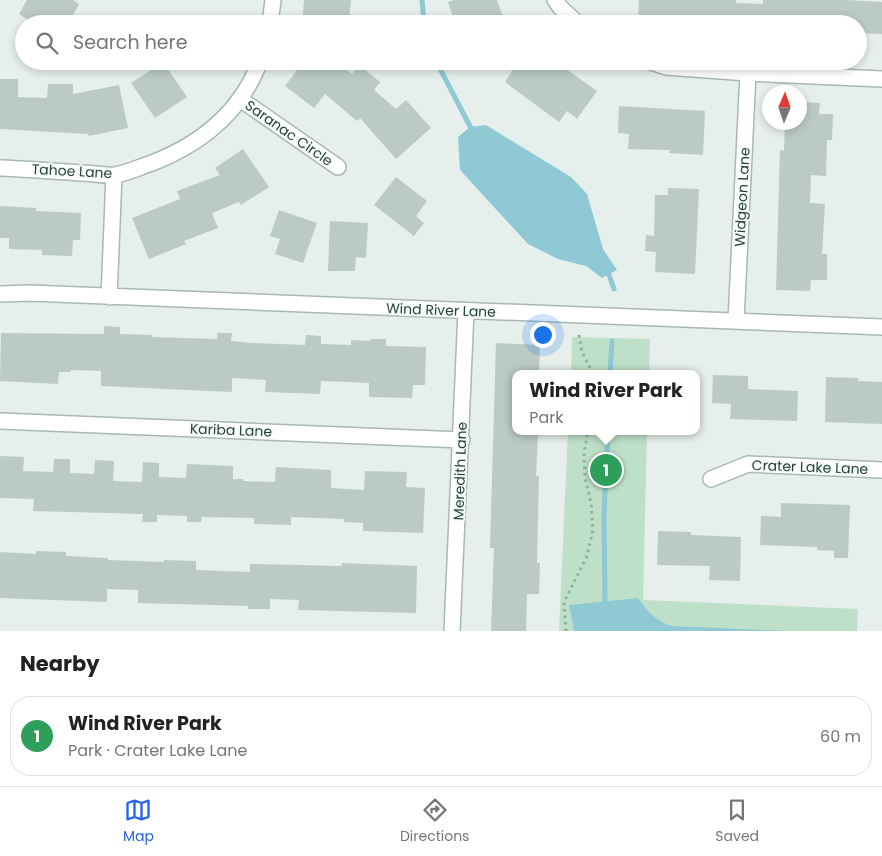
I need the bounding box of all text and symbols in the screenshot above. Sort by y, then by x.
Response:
search box [15,15,867,70]
icon: search [33,29,61,57]
text: Search here [73,29,187,56]
north arrow [762,85,807,130]
street label: Saranac Circle [241,95,337,171]
street label: Widgeon Lane [729,146,755,247]
street label: Tahoe Lane [31,159,113,183]
street label: Wind River Lane [386,298,497,322]
your location [530,322,556,348]
popup [512,370,700,435]
text: Wind River Park [529,377,683,404]
text: Park [529,406,563,429]
street label: Kariba Lane [190,419,273,441]
street label: Meredith Lane [448,421,472,521]
pin: 1 [590,451,622,489]
street label: Crater Lake Lane [751,455,869,479]
text: Nearby [20,649,100,678]
text: Wind River Park [68,710,222,737]
text: 1 [34,725,40,748]
text: 60 m [820,725,861,748]
text: Park · Crater Lake Lane [68,739,247,762]
tab: Map [123,796,154,847]
tab: Directions [400,796,469,847]
tab: Saved [715,796,759,847]

